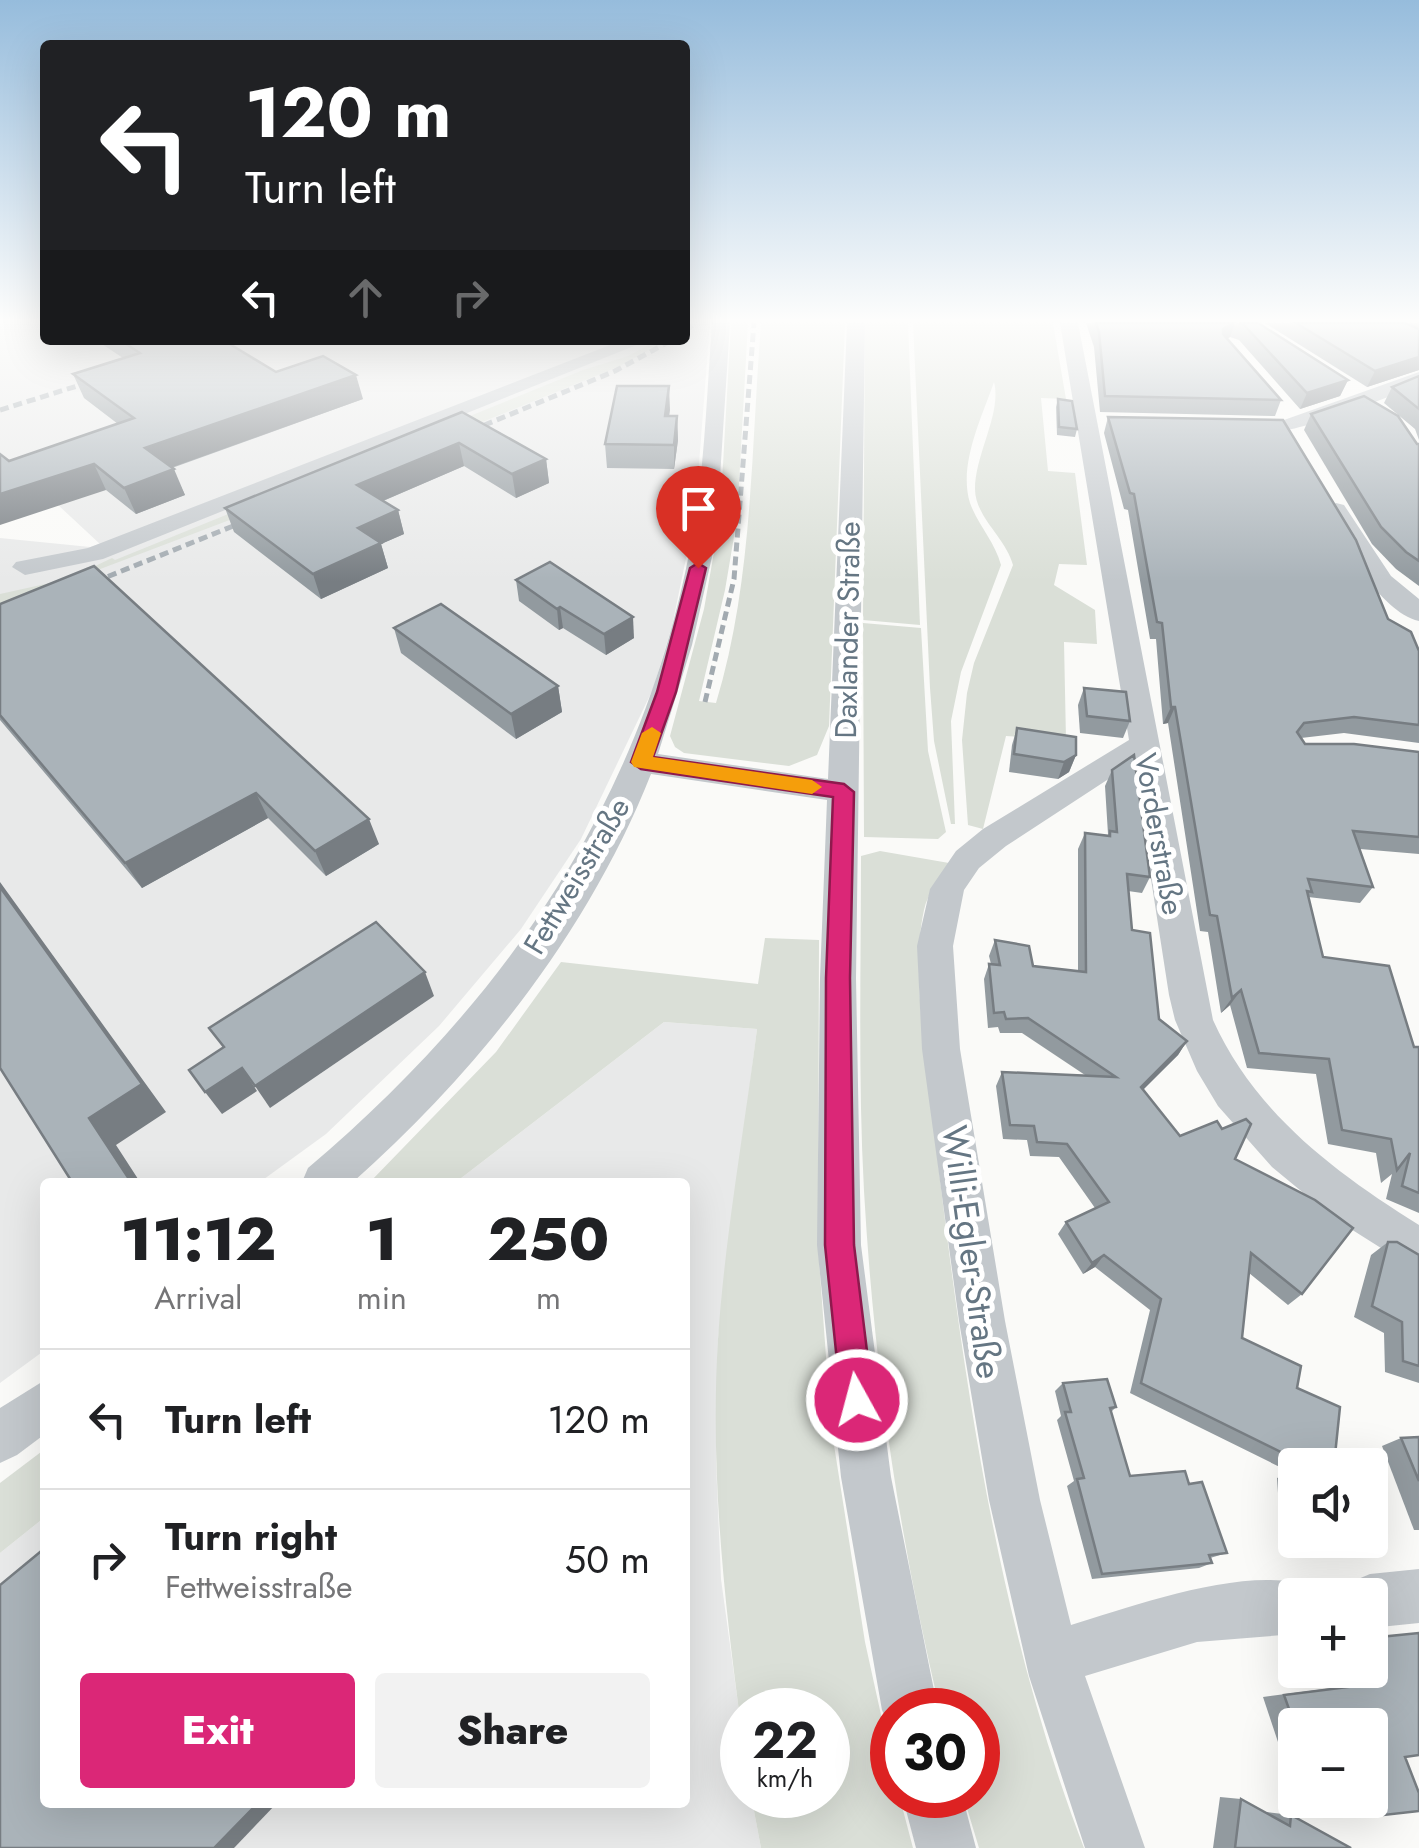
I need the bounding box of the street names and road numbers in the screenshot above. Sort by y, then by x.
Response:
street label: Daxlander Straße [824,521,871,739]
street label: Vorderstraße [1124,750,1195,918]
street label: Fettweisstraße [513,789,640,962]
street label: Willi-Egler-Straße [929,1122,1015,1382]

